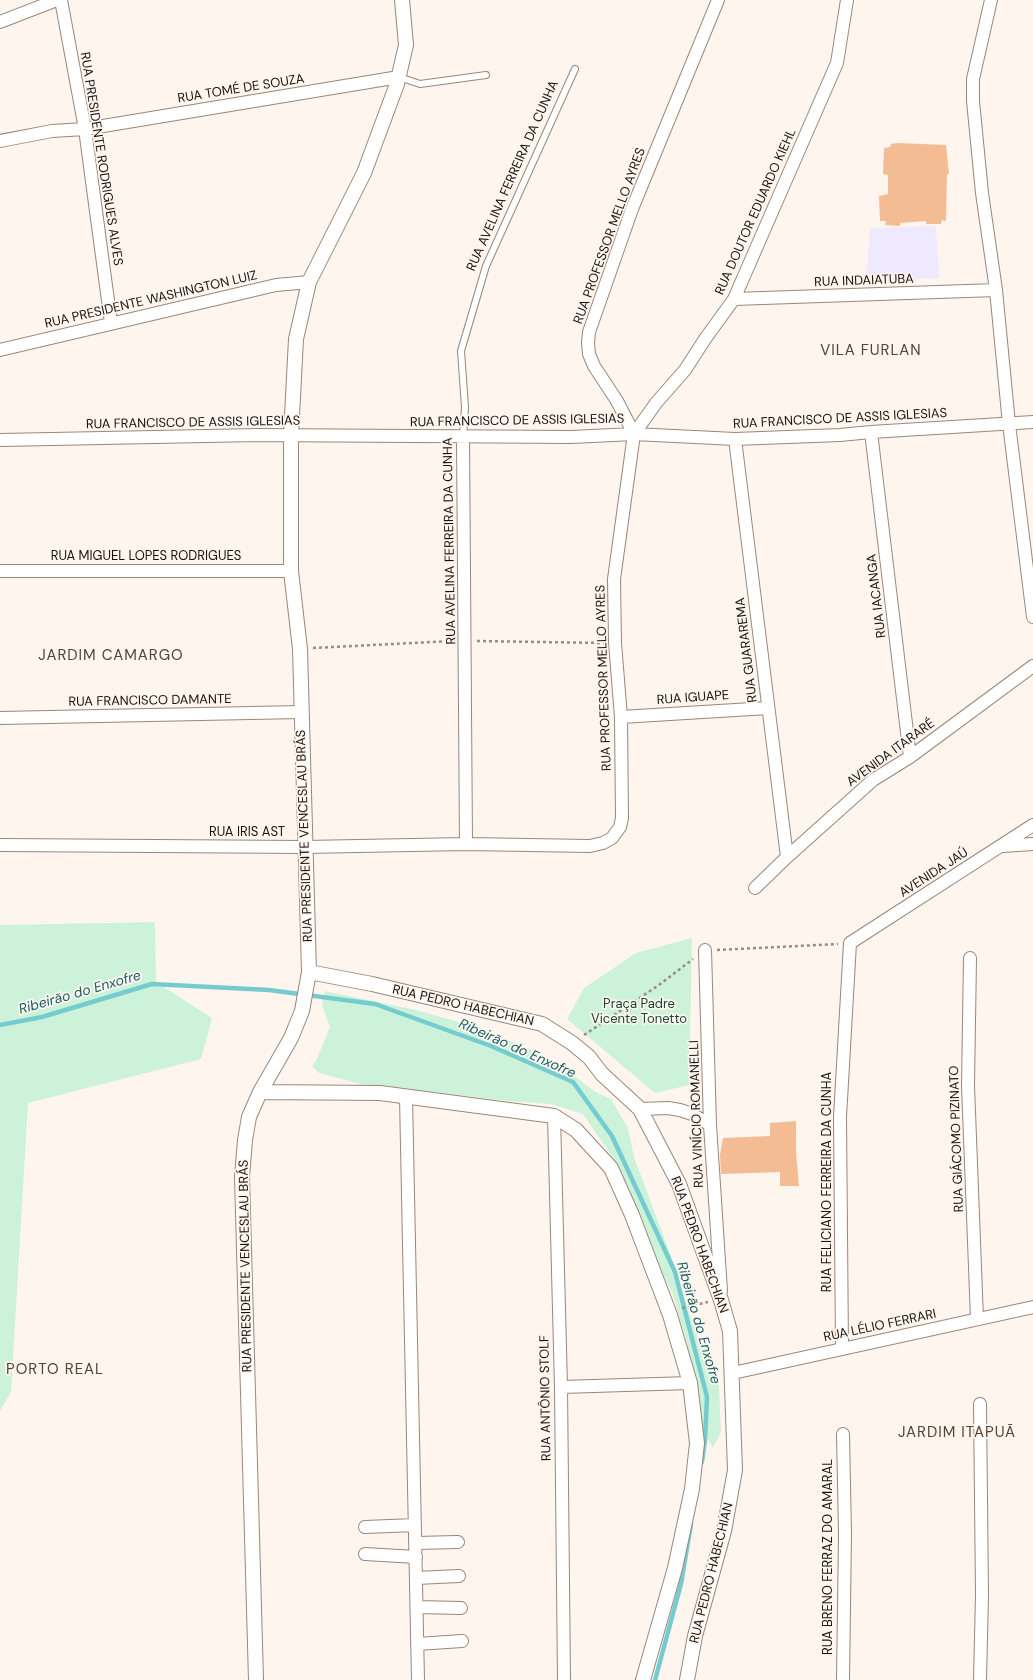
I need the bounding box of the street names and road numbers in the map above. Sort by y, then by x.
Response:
street label: RUA PRESIDENTE RODRIGUES ALVES [76,51,126,267]
street label: RUA TOMÉ DE SOUZA [177,71,305,107]
street label: RUA AVELINA FERREIRA DA CUNHA [464,78,562,274]
street label: RUA DOUTOR EDUARDO KIEHL [712,126,800,298]
street label: RUA PROFESSOR MELLO AYRES [571,146,649,326]
street label: RUA PRESIDENTE WASHINGTON LUIZ [43,268,259,332]
street label: RUA INDAIATUBA [814,271,914,291]
street label: RUA FRANCISCO DE ASSIS IGLESIAS [733,406,947,432]
street label: RUA FRANCISCO DE ASSIS IGLESIAS [410,411,624,431]
street label: RUA FRANCISCO DE ASSIS IGLESIAS [86,413,300,433]
street label: RUA AVELINA FERREIRA DA CUNHA [440,437,460,645]
street label: RUA MIGUEL LOPES RODRIGUES [51,549,241,565]
street label: RUA IACANGA [864,553,890,639]
street label: RUA PROFESSOR MELLO AYRES [593,585,615,771]
street label: RUA GUARAREMA [733,597,761,703]
street label: RUA IGUAPE [656,688,730,708]
street label: RUA FRANCISCO DAMANTE [68,692,232,710]
street label: AVENIDA ITARARÉ [844,716,938,790]
street label: RUA PRESIDENTE VENCESLAU BRÁS [293,730,317,942]
street label: RUA IRIS AST [209,825,285,841]
street label: AVENIDA JAÚ [897,845,971,901]
street label: RUA PEDRO HABECHIAN [391,982,535,1030]
street label: RUA VINÍCIO ROMANELLI [687,1040,707,1188]
street label: RUA GIÁCOMO PIZINATO [947,1065,967,1213]
street label: RUA FELICIANO FERREIRA DA CUNHA [820,1072,836,1292]
street label: RUA PRESIDENTE VENCESLAU BRÁS [236,1160,256,1372]
street label: RUA PEDRO HABECHIAN [667,1174,731,1316]
street label: RUA LÉLIO FERRARI [822,1306,938,1346]
street label: RUA ANTÔNIO STOLF [537,1335,555,1461]
street label: RUA BRENO FERRAZ DO AMARAL [821,1459,837,1655]
street label: RUA PEDRO HABECHIAN [687,1501,737,1645]

